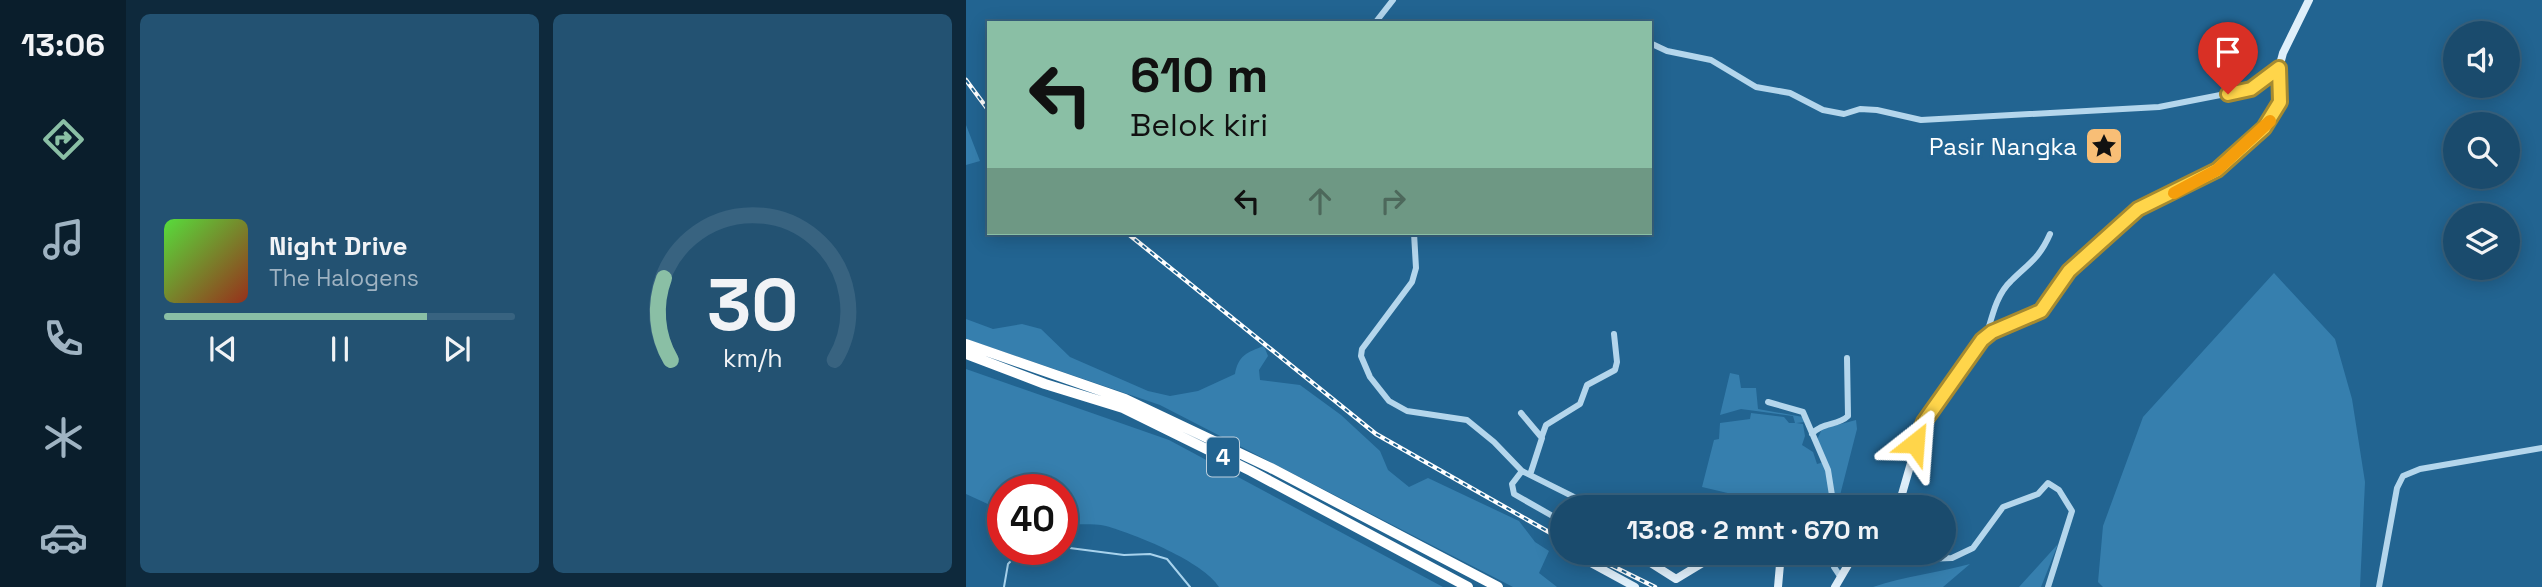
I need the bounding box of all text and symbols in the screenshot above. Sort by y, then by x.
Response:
map controls [2443,21,2520,280]
button: sound [2443,21,2520,98]
pin [2198,22,2258,94]
text: 13:06 [21,25,105,65]
icon: arrive [2209,33,2247,71]
text: 610 m [1130,44,1268,106]
icon: left [1015,49,1106,140]
text: Belok kiri [1130,105,1268,145]
button: search [2443,112,2520,189]
icon: directions [39,115,88,164]
place icon: Pasir Nangka [2083,125,2125,167]
place label: Pasir Nangka [1929,131,2077,162]
icon: left [1228,182,1266,220]
icon: ahead [1301,182,1339,220]
icon: right [1374,182,1412,220]
button: layers [2443,203,2520,280]
icon: music [39,215,88,264]
text: Night Drive [269,229,407,263]
text: 30 [707,258,798,351]
text: The Halogens [269,263,419,293]
icon: phone [39,314,88,363]
icon: previous [204,330,242,368]
icon: pause [321,330,359,368]
icon: next [438,330,476,368]
text: km/h [723,341,782,373]
position arrow [1878,406,1952,480]
icon: climate [39,413,88,462]
road number: 4 [1207,438,1239,477]
speed limit sign: 40 [987,474,1078,565]
icon: car [39,513,88,562]
text: 13:08 · 2 mnt · 670 m [1627,513,1879,547]

